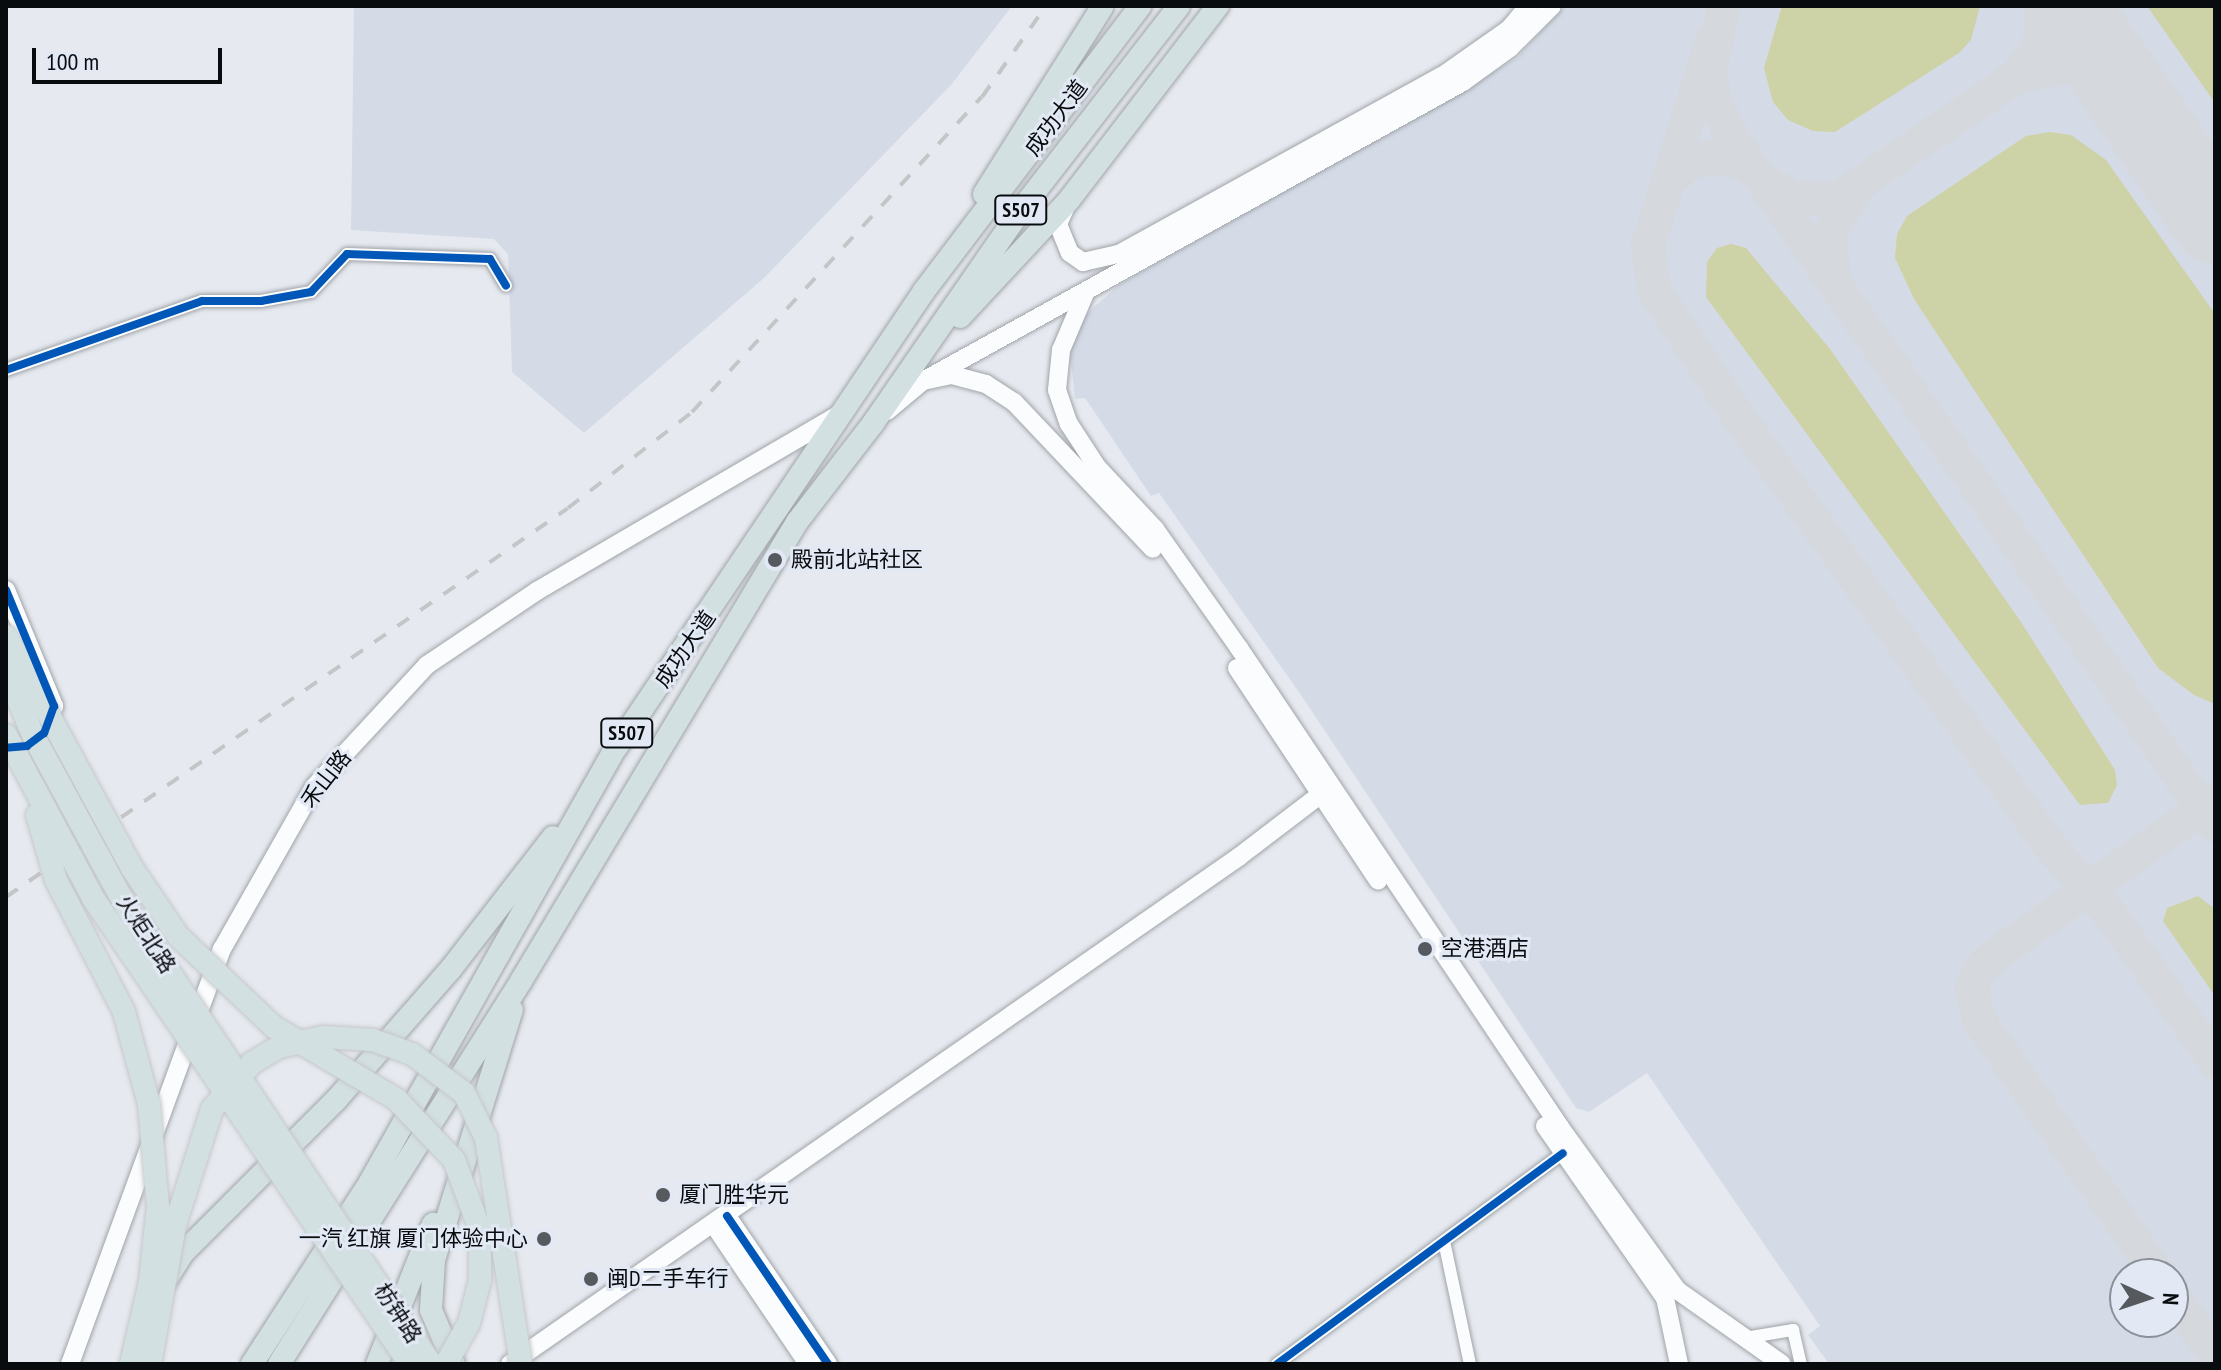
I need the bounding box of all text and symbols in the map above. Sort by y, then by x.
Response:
scale bar [36,32,226,82]
text: 100 m [46,46,99,77]
street label: 成功大道 [1019,75,1093,161]
road number: S507 [993,194,1049,226]
place label: 殿前北站社区 [791,547,923,573]
marker: 殿前北站社区 [766,551,784,569]
street label: 成功大道 [649,605,721,693]
road number: S507 [599,717,655,749]
street label: 禾山路 [295,745,357,813]
street label: 火炬北路 [111,890,181,978]
place label: 空港酒店 [1441,936,1529,962]
marker: 空港酒店 [1416,940,1434,958]
place label: 厦门胜华元 [679,1182,789,1208]
marker: 厦门胜华元 [654,1186,672,1204]
place label: 一汽 红旗 厦门体验中心 [299,1226,528,1252]
marker: 一汽 红旗 厦门体验中心 [535,1230,553,1248]
north arrow [2109,1258,2189,1338]
place label: 闽D二手车行 [607,1266,729,1292]
marker: 闽D二手车行 [582,1270,600,1288]
street label: 枋钟路 [369,1278,427,1348]
text: N [2157,1292,2185,1306]

